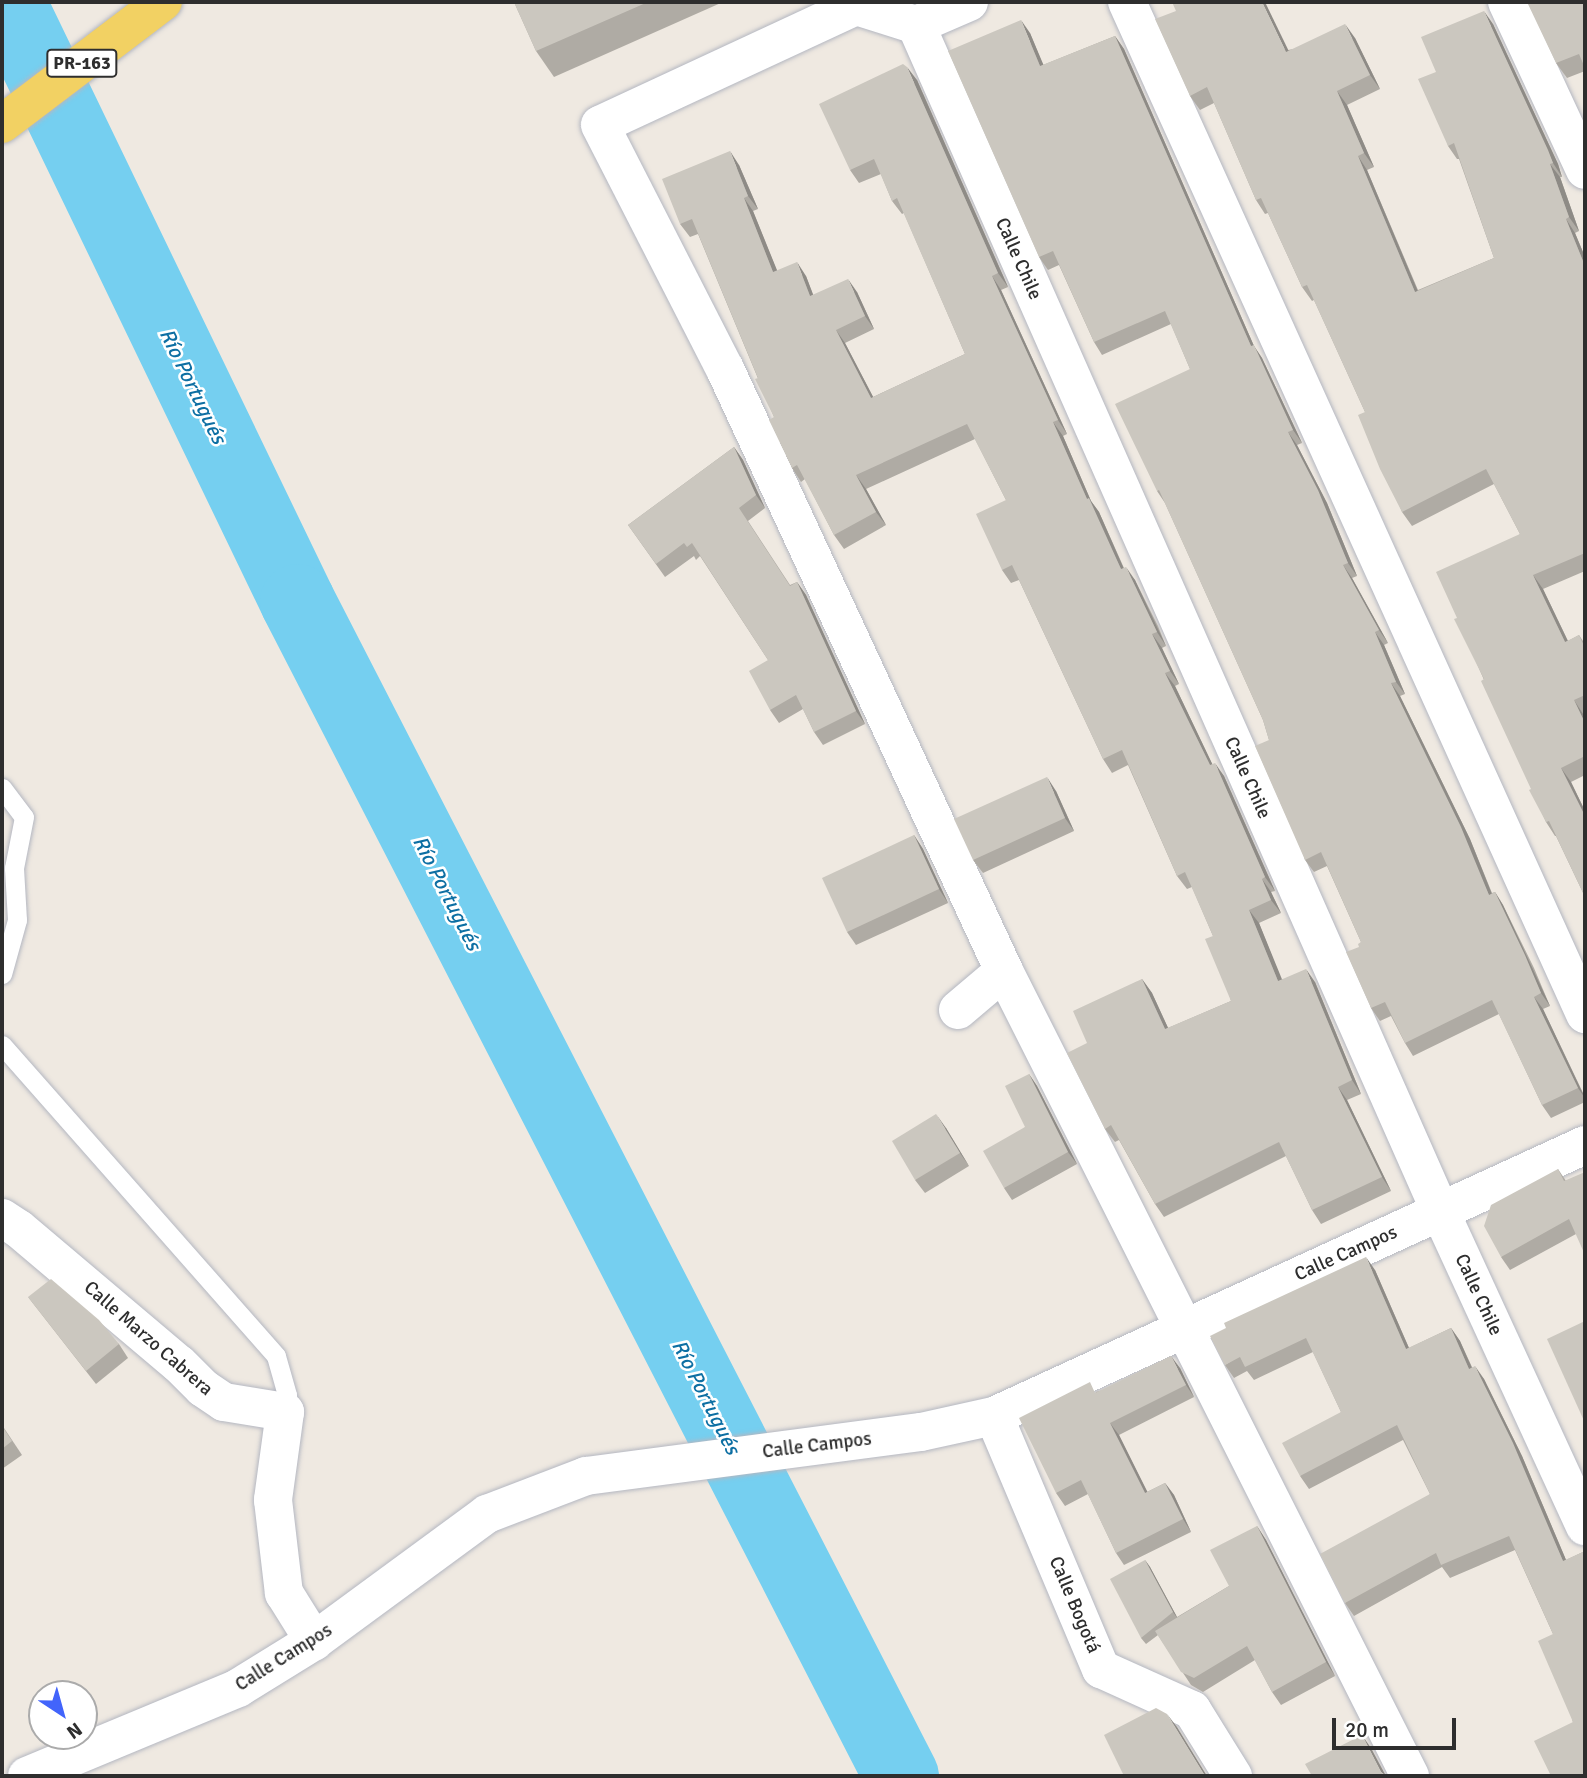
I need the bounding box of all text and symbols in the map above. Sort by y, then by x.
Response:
road number: PR-163 [45,48,119,78]
street label: Calle Chile [990,214,1046,304]
water label: Río Portugués [154,324,232,448]
street label: Calle Chile [1219,733,1275,823]
water label: Río Portugués [407,831,487,955]
street label: Calle Campos [1291,1221,1401,1287]
street label: Calle Chile [1449,1251,1507,1339]
street label: Calle Marzo Cabrera [79,1277,217,1401]
water label: Río Portugués [666,1335,746,1459]
street label: Calle Campos [761,1428,873,1464]
street label: Calle Bogotá [1043,1553,1105,1657]
street label: Calle Campos [231,1619,337,1697]
north arrow [28,1680,98,1750]
scale bar [1335,1704,1459,1748]
text: N [62,1717,87,1744]
text: 20 m [1345,1717,1389,1743]

